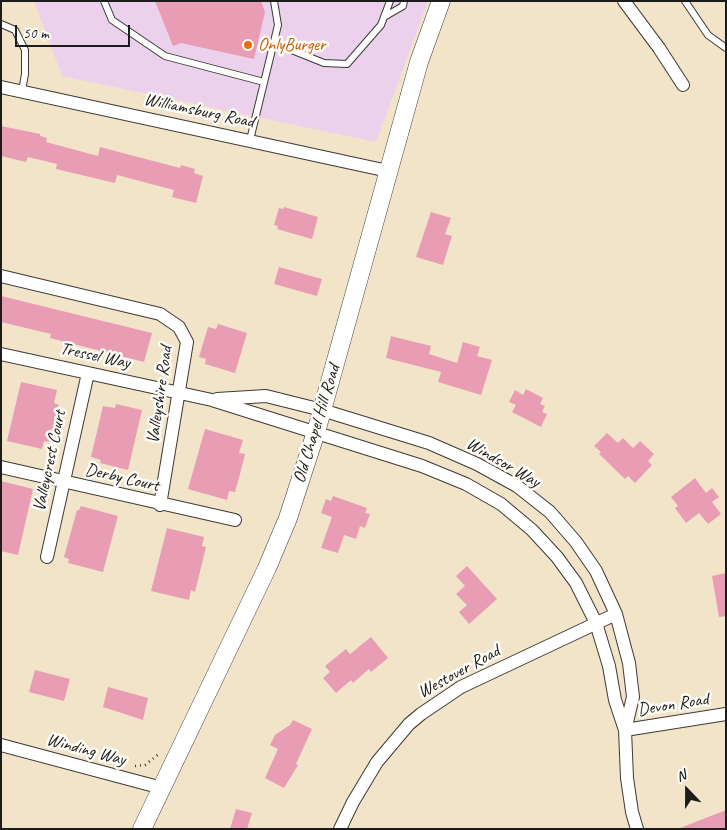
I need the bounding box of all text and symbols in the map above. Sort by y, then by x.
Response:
scale bar [18,15,132,47]
text: 50 m [23,24,49,43]
place label: OnlyBurger [258,34,325,56]
marker: OnlyBurger [242,39,254,51]
street label: Williamsburg Road [142,89,256,133]
street label: Tressel Way [58,338,132,374]
street label: Valleyshire Road [142,345,178,445]
street label: Old Chapel Hill Road [289,362,345,486]
street label: Valleycrest Court [29,408,71,514]
street label: Windsor Way [462,433,544,493]
street label: Derby Court [83,459,161,497]
street label: Westover Road [414,641,504,703]
street label: Devon Road [636,689,710,721]
street label: Winding Way [44,729,128,771]
north arrow [662,765,712,815]
text: N [674,766,688,785]

